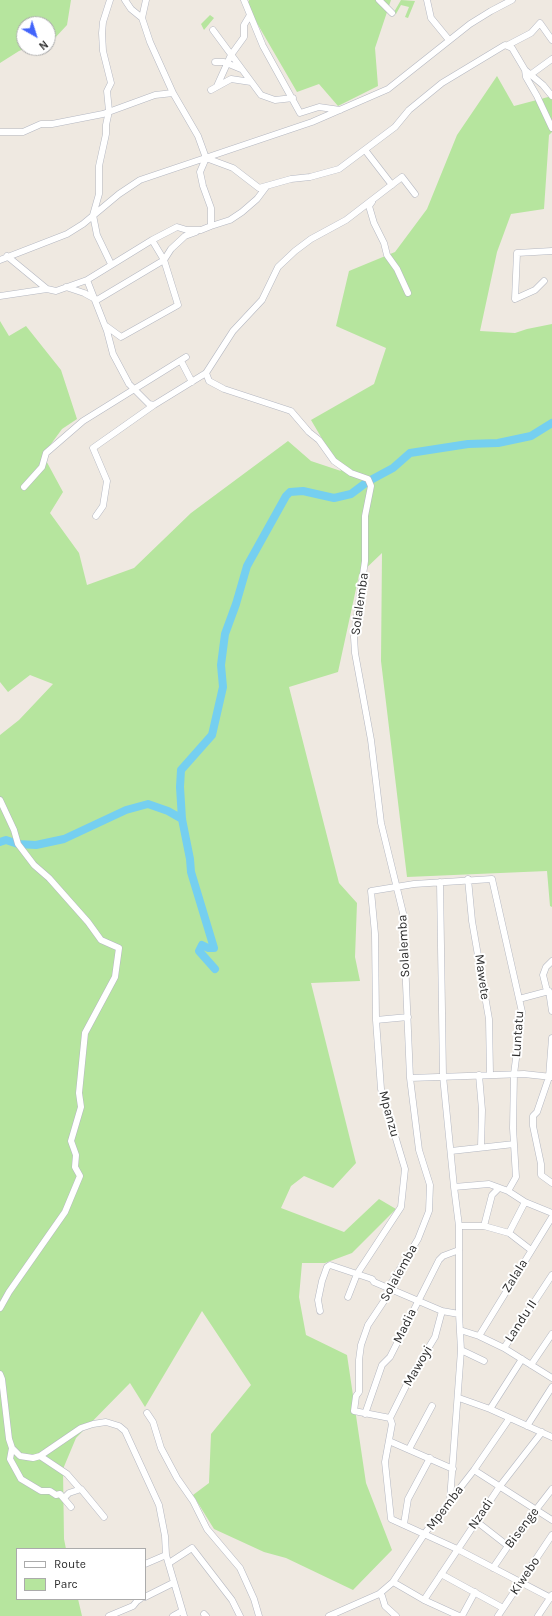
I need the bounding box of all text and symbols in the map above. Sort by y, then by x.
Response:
north arrow [16,16,56,56]
text: N [36,37,50,52]
street label: Solalemba [348,572,372,636]
street label: Solalemba [395,914,413,978]
street label: Mawete [471,953,493,1001]
street label: Luntatu [509,1010,527,1058]
street label: Mpanzu [375,1089,403,1139]
street label: Solalemba [377,1242,421,1304]
street label: Zalala [499,1256,531,1296]
street label: Landu II [502,1297,540,1345]
street label: Madia [390,1306,420,1346]
street label: Mawoyi [400,1343,436,1389]
street label: Mpemba [423,1482,467,1534]
street label: Nzadi [465,1496,497,1532]
street label: Bisenge [502,1504,542,1552]
legend [16,1548,146,1600]
street label: Kiwebo [507,1554,543,1598]
text: Route [54,1557,86,1571]
text: Parc [54,1577,78,1591]

